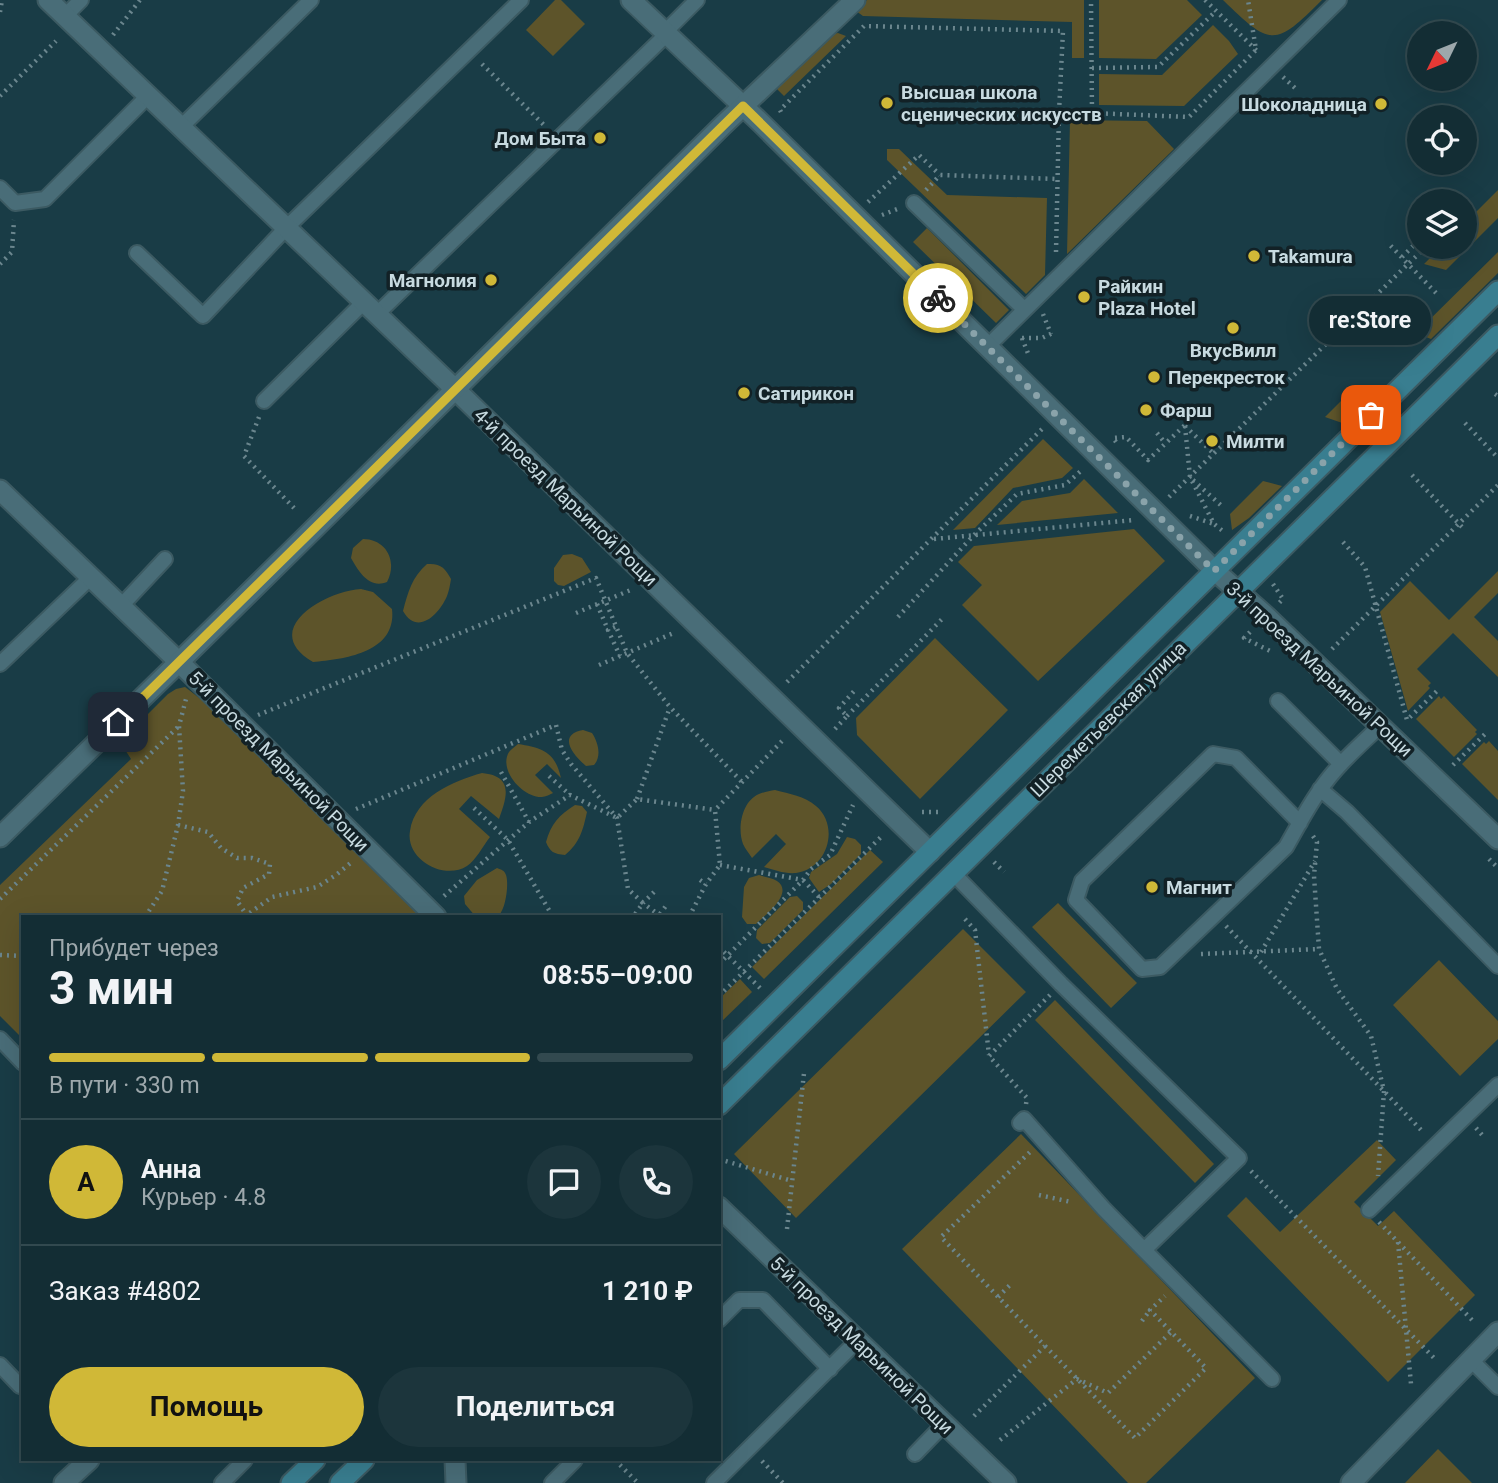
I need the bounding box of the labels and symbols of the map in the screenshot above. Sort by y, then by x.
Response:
north arrow [1407,21,1477,91]
place label: Высшая школа сценических искусств [901,81,1102,126]
place label: Шоколадница [1241,93,1367,116]
marker: Высшая школа сценических искусств [879,95,895,111]
marker: Шоколадница [1373,96,1389,112]
place label: Дом Быта [495,127,586,150]
marker: Дом Быта [592,130,608,146]
place label: Takamura [1268,245,1353,268]
marker: Takamura [1246,248,1262,264]
courier [903,263,973,333]
place label: Магнолия [389,269,477,292]
marker: Магнолия [483,272,499,288]
place label: Райкин Plaza Hotel [1098,275,1196,320]
marker: Райкин Plaza Hotel [1076,289,1092,305]
callout: re:Store [1310,296,1432,345]
marker: ВкусВилл [1225,320,1241,336]
place label: ВкусВилл [1190,339,1276,362]
place label: Перекресток [1168,366,1285,389]
marker: Перекресток [1146,369,1162,385]
place label: Сатирикон [758,382,854,405]
marker: Сатирикон [736,385,752,401]
pin [1341,385,1401,445]
place label: Фарш [1160,399,1212,422]
marker: Фарш [1138,402,1154,418]
street label: 4-й проезд Марьиной Рощи [469,404,662,591]
place label: Милти [1226,430,1285,453]
marker: Милти [1204,433,1220,449]
street label: 3-й проезд Марьиной Рощи [1222,577,1417,762]
street label: Шереметьевская улица [1026,637,1191,802]
street label: 5-й проезд Марьиной Рощи [184,666,374,856]
pin [88,692,148,752]
place label: Магнит [1166,876,1232,899]
marker: Магнит [1144,879,1160,895]
street label: 5-й проезд Марьиной Рощи [765,1252,958,1439]

